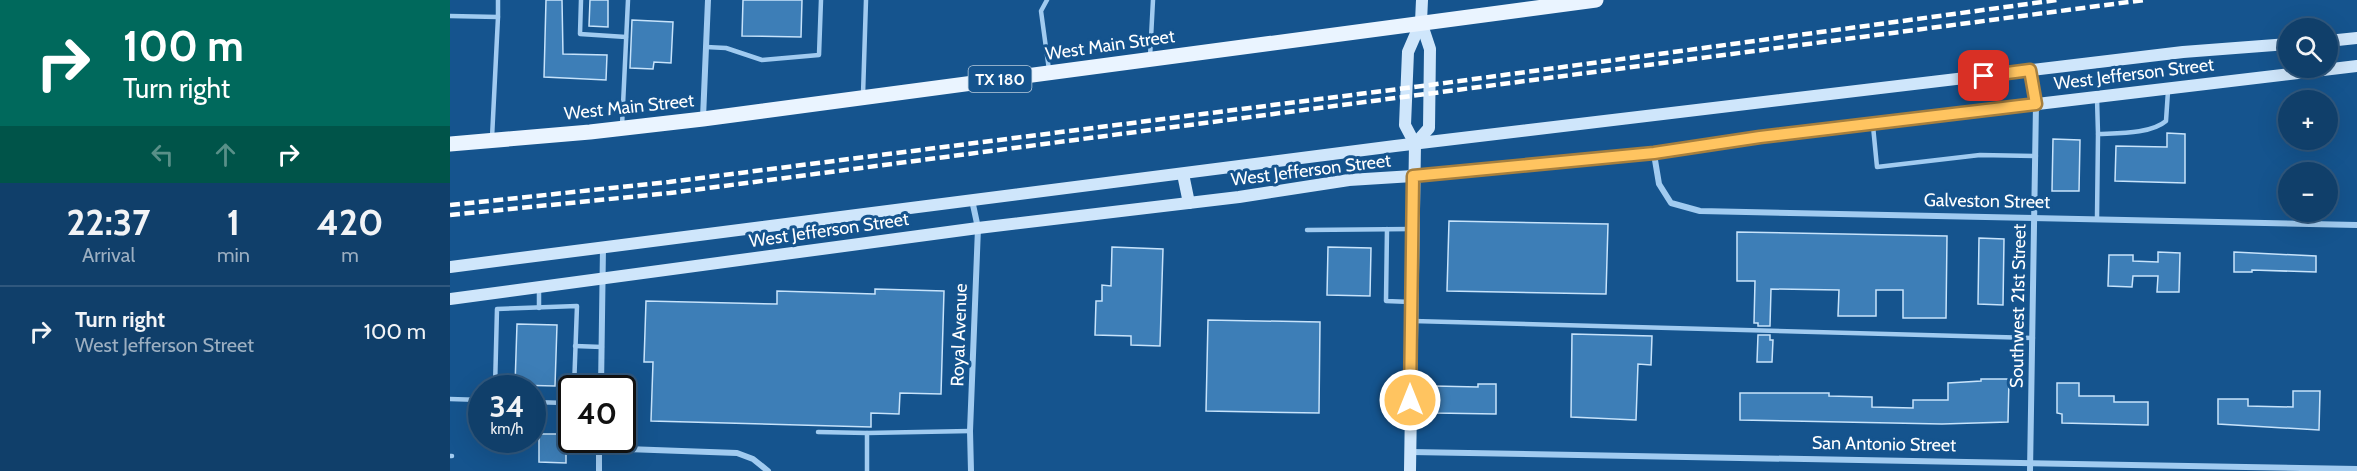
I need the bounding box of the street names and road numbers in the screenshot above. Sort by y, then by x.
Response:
street label: West Main Street [1044,25,1176,65]
street label: West Jefferson Street [2053,53,2215,95]
road number: TX 180 [968,66,1032,92]
street label: West Main Street [563,89,695,125]
street label: West Jefferson Street [1230,149,1392,191]
street label: Galveston Street [1924,189,2050,213]
street label: West Jefferson Street [748,208,910,252]
street label: Southwest 21st Street [2006,224,2030,388]
street label: Royal Avenue [946,283,972,387]
street label: San Antonio Street [1812,432,1956,456]

